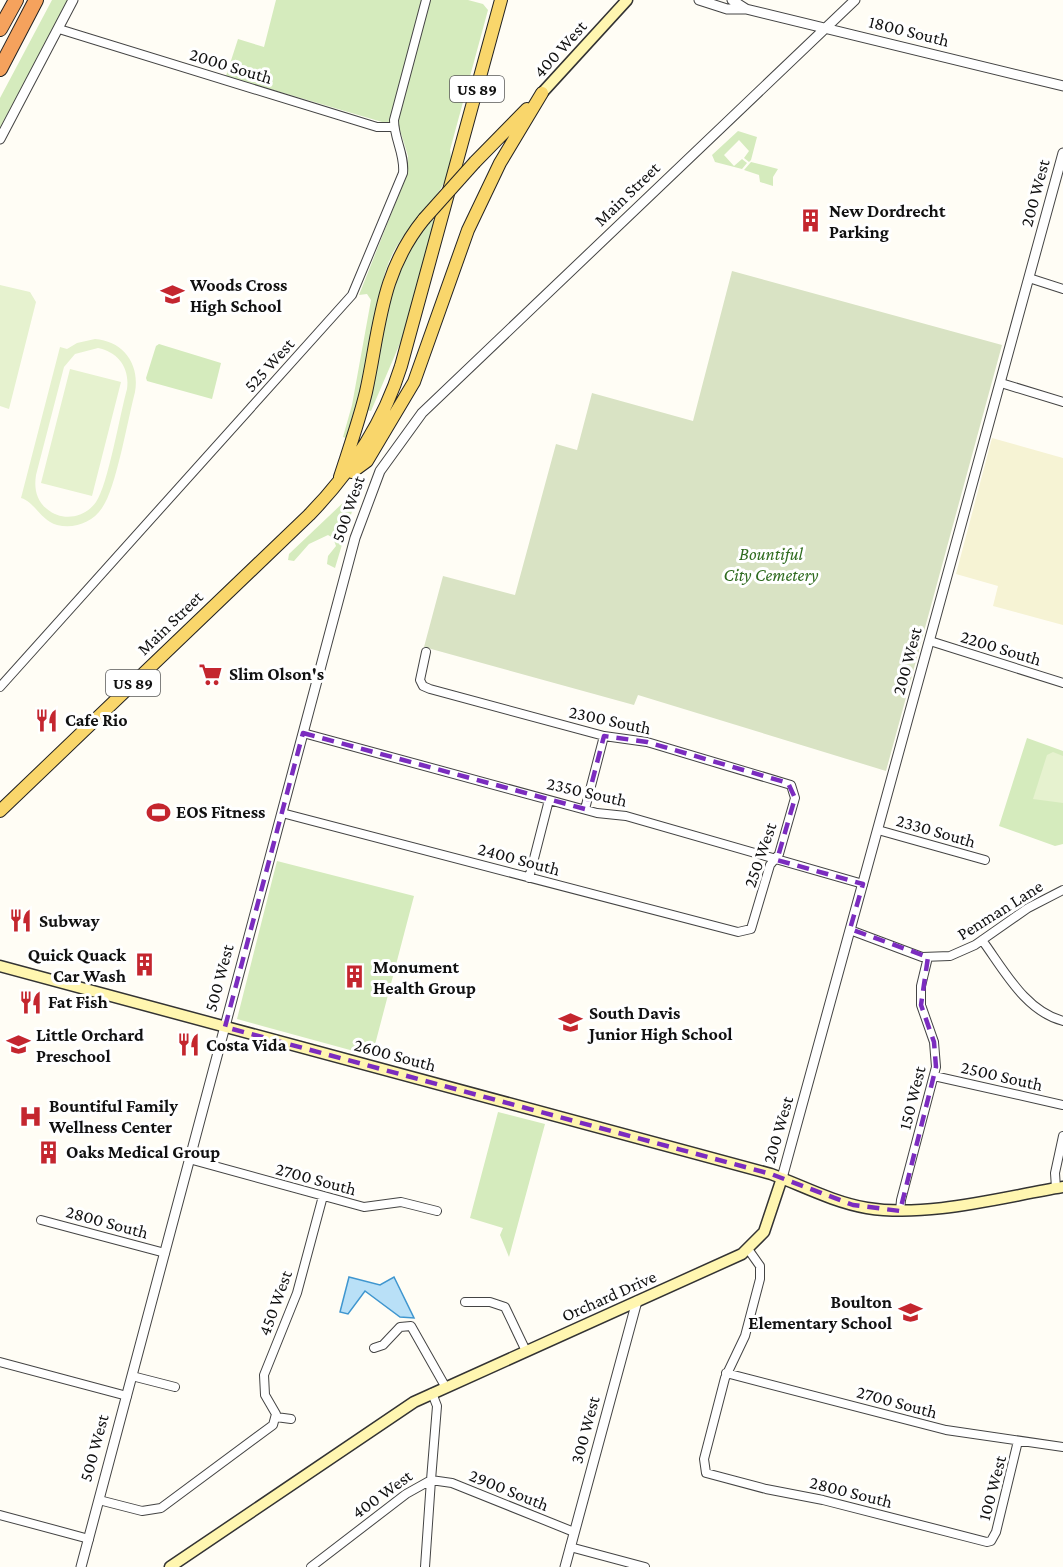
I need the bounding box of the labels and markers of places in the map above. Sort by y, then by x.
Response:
place label: New Dordrecht Parking [829,201,946,242]
building icon: New Dordrecht Parking [798,208,824,234]
place label: Woods Cross High School [189,275,287,316]
school or university icon: Woods Cross High School [159,282,185,308]
supermarket icon: Slim Olson's [198,661,224,687]
place label: Slim Olson's [229,664,324,684]
restaurant icon: Cafe Rio [34,707,60,733]
place label: Cafe Rio [65,710,128,730]
sports icon: EOS Fitness [145,799,171,825]
place label: EOS Fitness [176,802,265,822]
restaurant icon: Subway [8,908,34,934]
place label: Subway [39,911,100,931]
place label: Quick Quack Car Wash [28,945,127,986]
building icon: Quick Quack Car Wash [131,952,157,978]
place label: Monument Health Group [373,957,476,998]
building icon: Monument Health Group [342,964,368,990]
restaurant icon: Fat Fish [17,989,43,1015]
place label: Fat Fish [48,992,108,1012]
place label: South Davis Junior High School [587,1003,733,1044]
school or university icon: South Davis Junior High School [558,1010,584,1036]
place label: Little Orchard Preschool [36,1025,144,1066]
school or university icon: Little Orchard Preschool [5,1032,31,1058]
restaurant icon: Costa Vida [175,1032,201,1058]
place label: Costa Vida [206,1035,287,1055]
place label: Bountiful Family Wellness Center [48,1096,178,1137]
hospital icon: Bountiful Family Wellness Center [18,1103,44,1129]
building icon: Oaks Medical Group [35,1139,61,1165]
place label: Oaks Medical Group [66,1142,220,1162]
place label: Boulton Elementary School [748,1292,893,1333]
school or university icon: Boulton Elementary School [897,1299,923,1325]

